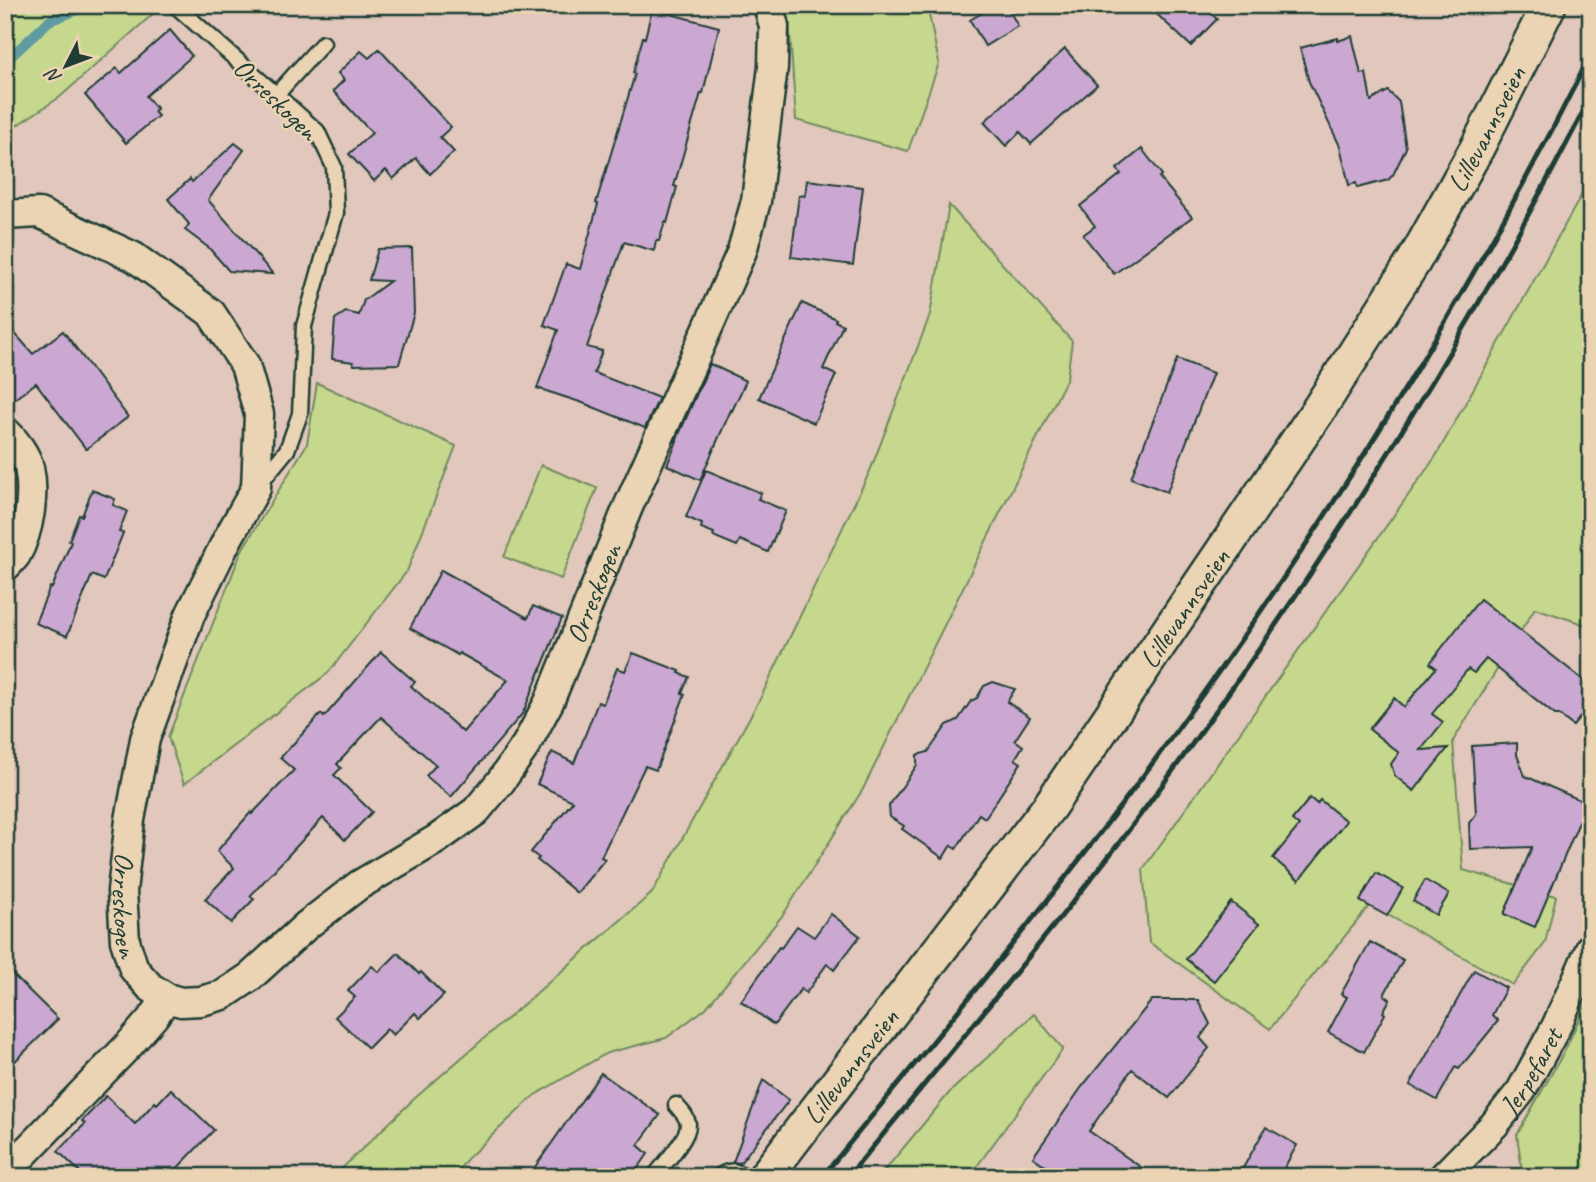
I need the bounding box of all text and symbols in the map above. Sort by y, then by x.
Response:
north arrow [32,32,102,102]
street label: Orreskogen [226,50,327,149]
street label: Lillevannsveien [1439,60,1533,198]
text: N [39,62,67,89]
street label: Orreskogen [557,537,629,648]
street label: Lillevannsveien [1131,541,1237,674]
street label: Orreskogen [104,851,147,963]
street label: Lillevannsveien [795,1001,906,1131]
street label: Jerpefaret [1490,1019,1571,1124]

